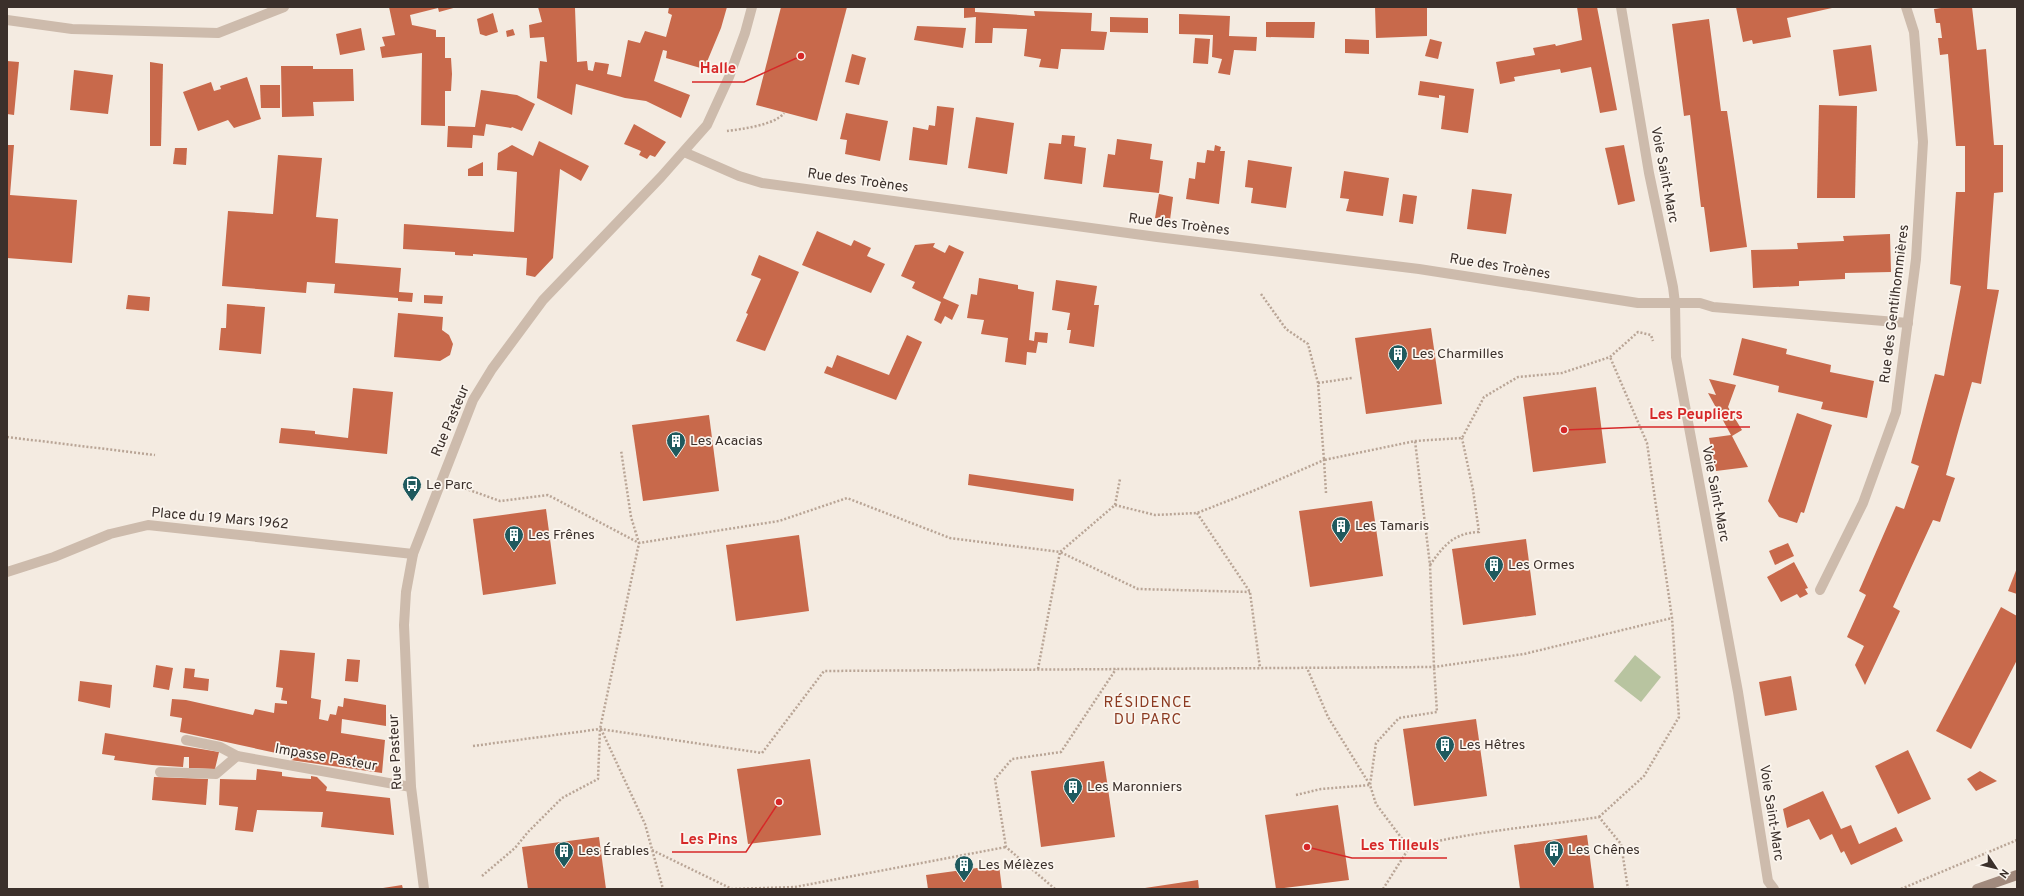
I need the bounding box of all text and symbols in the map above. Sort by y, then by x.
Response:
callout: Halle [692,55,744,82]
text: Halle [700,60,736,79]
street label: Voie Saint-Marc [1646,126,1682,224]
street label: Rue des Troènes [806,165,910,197]
street label: Rue des Troènes [1127,210,1231,240]
street label: Rue des Gentilhommières [1877,224,1913,384]
street label: Rue des Troènes [1448,251,1552,283]
building icon: Les Charmilles [1387,343,1409,371]
place label: Les Charmilles [1412,346,1504,363]
street label: Rue Pasteur [428,382,474,459]
callout: Les Peupliers [1641,400,1750,427]
text: Les Peupliers [1649,406,1743,425]
building icon: Les Acacias [665,430,687,458]
place label: Les Acacias [690,433,763,450]
street label: Voie Saint-Marc [1697,445,1733,543]
bus stop icon: Le Parc [401,474,423,502]
place label: Le Parc [426,477,473,494]
street label: Place du 19 Mars 1962 [151,505,289,533]
building icon: Les Tamaris [1330,515,1352,543]
place label: Les Tamaris [1355,518,1429,535]
building icon: Les Frênes [503,524,525,552]
place label: Les Frênes [528,527,595,544]
building icon: Les Ormes [1483,554,1505,582]
place label: Les Ormes [1508,557,1575,574]
district label: RÉSIDENCE DU PARC [1103,693,1193,730]
street label: Rue Pasteur [385,713,406,790]
building icon: Les Hêtres [1434,734,1456,762]
place label: Les Hêtres [1459,737,1525,754]
street label: Impasse Pasteur [273,741,379,775]
street label: Voie Saint-Marc [1755,763,1787,863]
building icon: Les Maronniers [1062,776,1084,804]
place label: Les Maronniers [1087,779,1182,796]
callout: Les Pins [672,825,746,852]
text: Les Pins [680,831,738,850]
callout: Les Tilleuls [1352,831,1447,858]
text: Les Tilleuls [1361,837,1439,856]
building icon: Les Chênes [1543,839,1565,867]
building icon: Les Érables [553,840,575,868]
place label: Les Érables [578,842,649,860]
place label: Les Chênes [1568,842,1640,859]
north arrow [1976,848,2016,888]
building icon: Les Mélèzes [953,854,975,882]
place label: Les Mélèzes [978,857,1054,874]
text: N [1995,866,2011,880]

